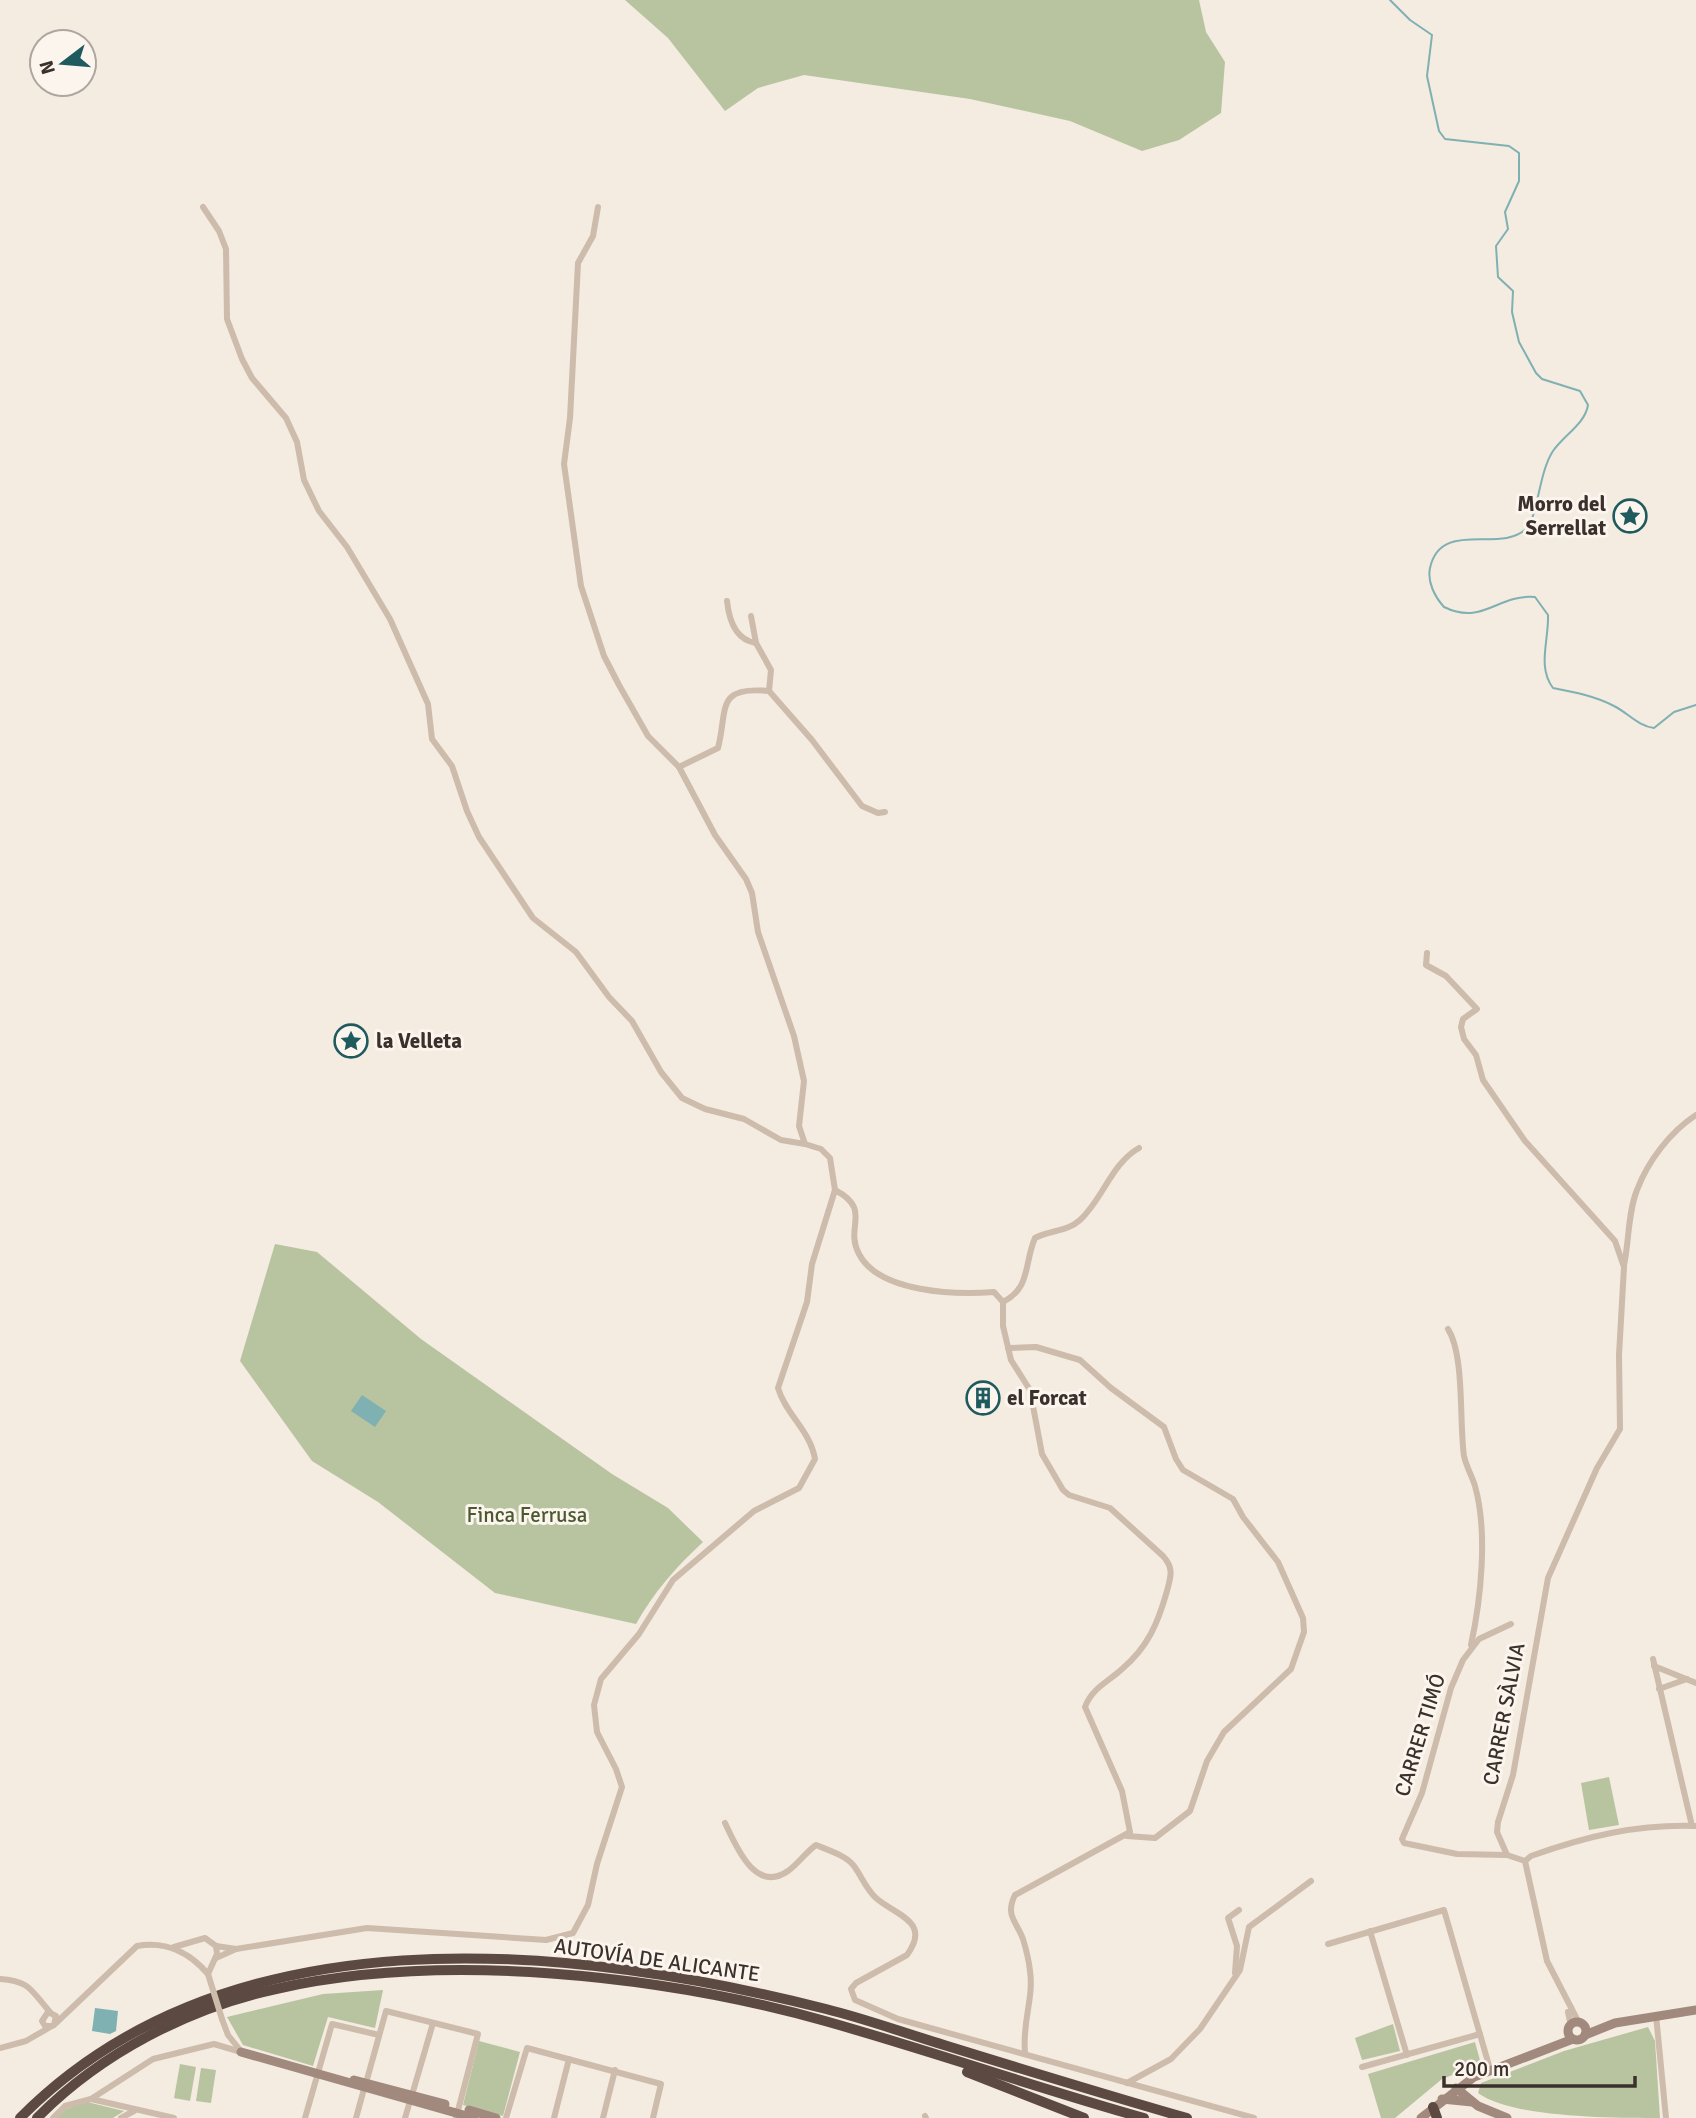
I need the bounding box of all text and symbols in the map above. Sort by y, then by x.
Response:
north arrow [28,28,98,98]
text: N [34,58,61,77]
place label: Morro del Serrellat [1517,491,1606,541]
place icon: Morro del Serrellat [1611,497,1649,535]
place icon: la Velleta [332,1022,370,1060]
place label: la Velleta [376,1028,462,1054]
building icon: el Forcat [964,1379,1002,1417]
place label: el Forcat [1007,1385,1087,1411]
park label: Finca Ferrusa [467,1502,587,1528]
street label: CARRER SÀLVIA [1477,1640,1531,1787]
street label: CARRER TIMÓ [1389,1670,1451,1800]
street label: AUTOVÍA DE ALICANTE [553,1933,761,1987]
scale bar [1444,2044,1635,2088]
text: 200 m [1454,2056,1509,2082]

